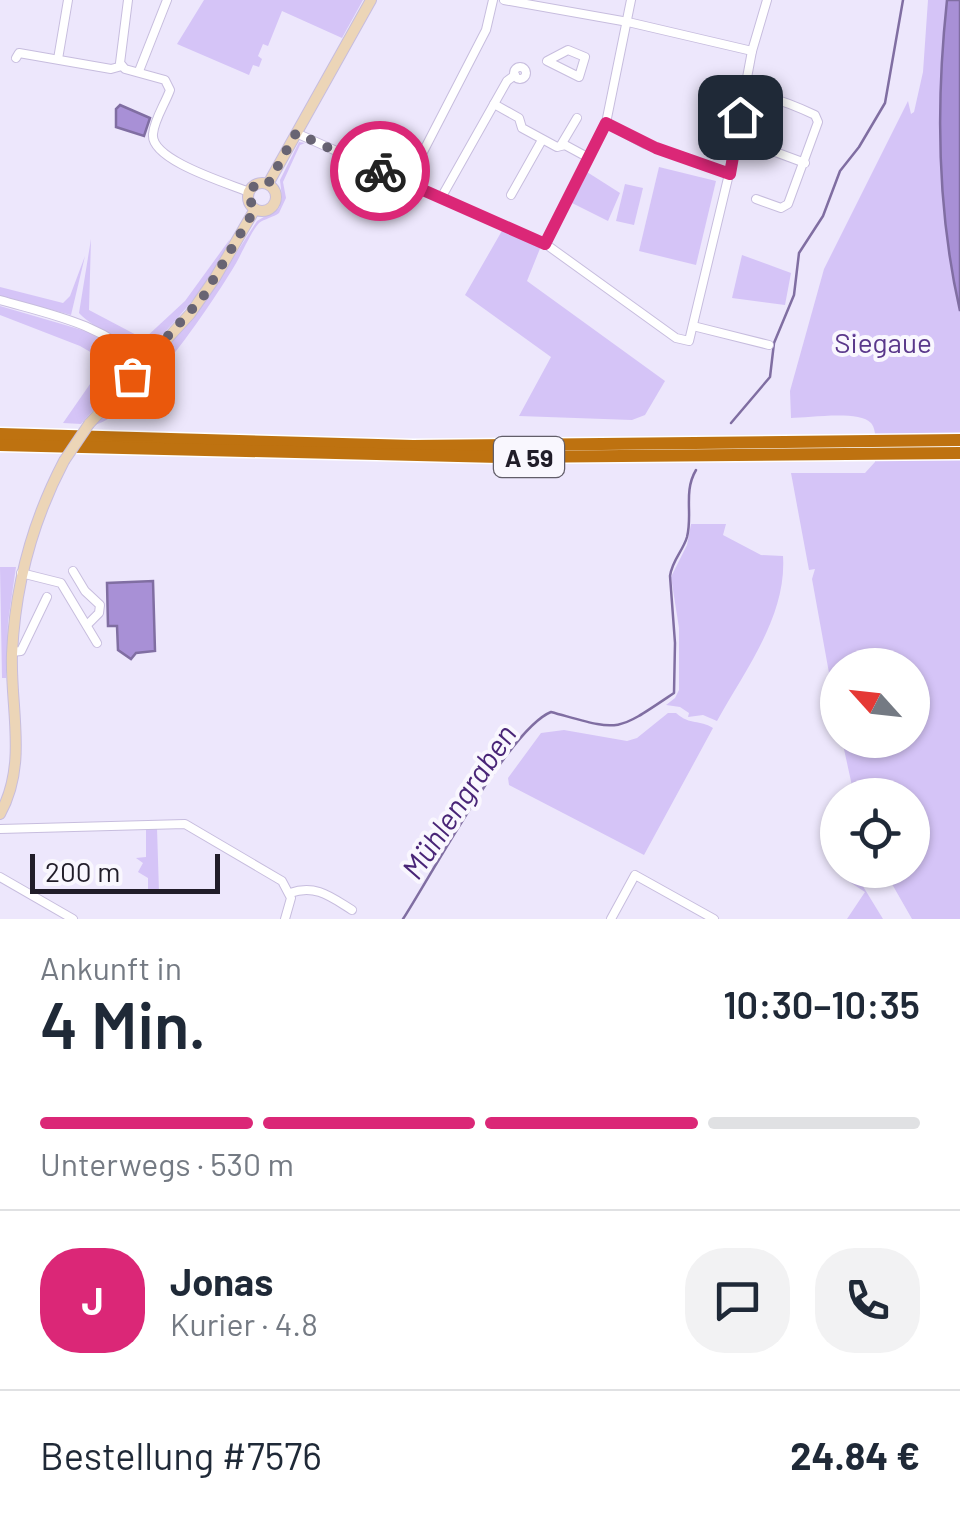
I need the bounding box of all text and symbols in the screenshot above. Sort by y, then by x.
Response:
pin [698,75,783,160]
icon: home [713,90,768,145]
courier [330,121,430,221]
icon: bike [353,144,408,199]
park label: Siegaue [834,325,932,359]
pin [90,334,175,419]
icon: bag [105,349,160,404]
road number: A 59 [494,437,564,477]
north arrow [820,648,930,758]
map controls [820,648,930,888]
water label: Mühlengraben [393,717,523,885]
button: locate [820,778,930,888]
scale bar [30,849,220,894]
text: 200 m [45,854,120,888]
text: Ankunft in [40,948,182,986]
text: 10:30–10:35 [723,981,920,1027]
text: 4 Min. [40,984,206,1062]
text: Unterwegs · 530 m [40,1144,294,1182]
button: chat [685,1248,790,1353]
button: phone [815,1248,920,1353]
text: Jonas [170,1258,273,1304]
text: J [81,1277,104,1323]
text: Kurier · 4.8 [170,1304,318,1342]
text: Bestellung #7576 [40,1432,322,1478]
text: 24.84 € [790,1432,920,1478]

